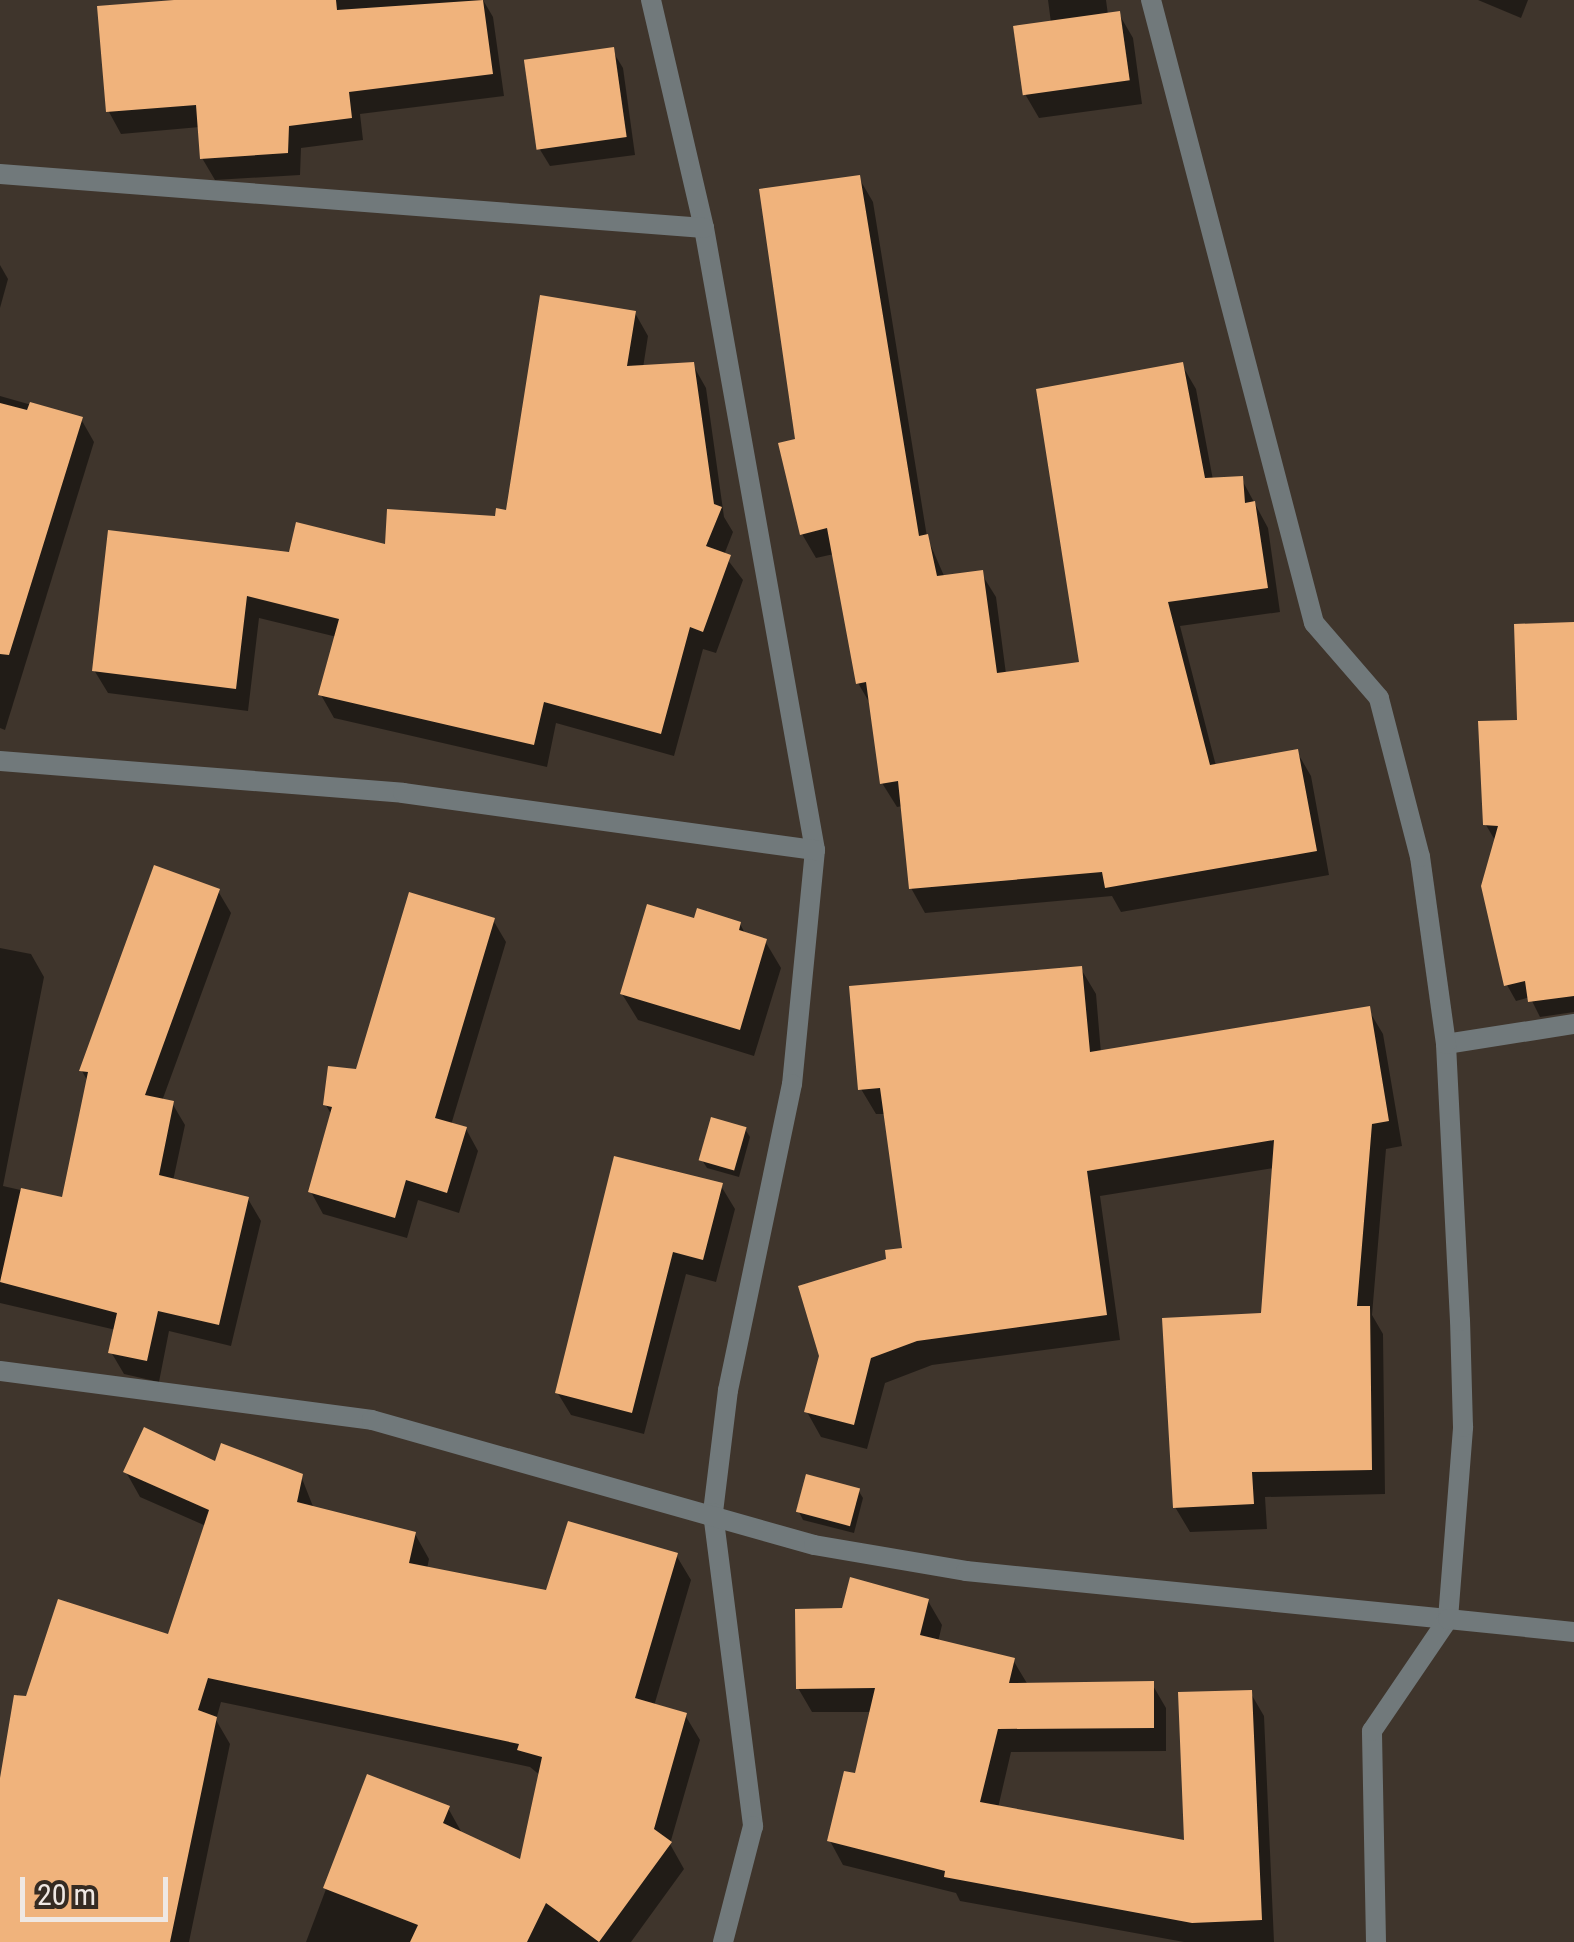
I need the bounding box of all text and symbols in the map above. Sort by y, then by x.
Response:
scale bar [25,1857,172,1919]
text: 20 m [37,1877,96,1912]

